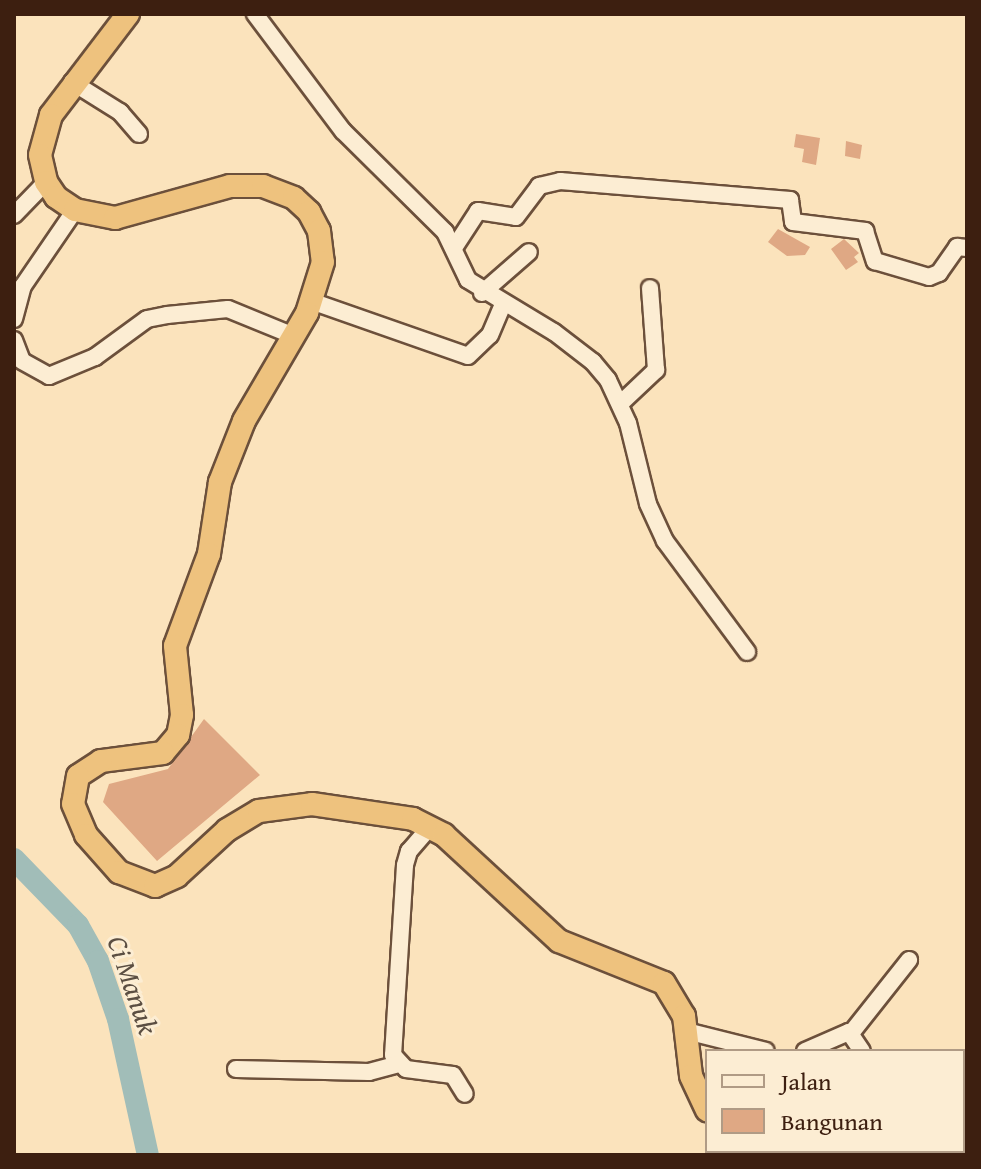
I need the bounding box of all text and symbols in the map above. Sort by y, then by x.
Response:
water label: Ci Manuk [101,931,165,1039]
legend [705,1049,965,1153]
text: Jalan [781,1064,831,1099]
text: Bangunan [781,1104,883,1139]

